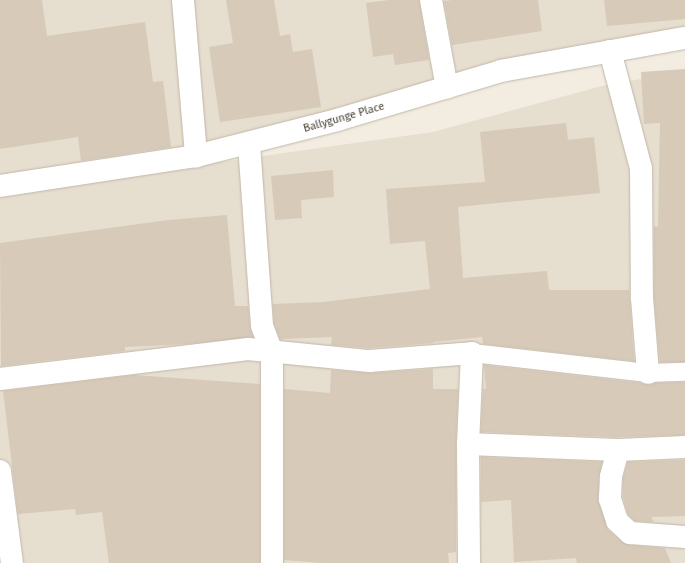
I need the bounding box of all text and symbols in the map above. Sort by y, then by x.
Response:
street label: Ballygunge Place [302,100,386,136]

